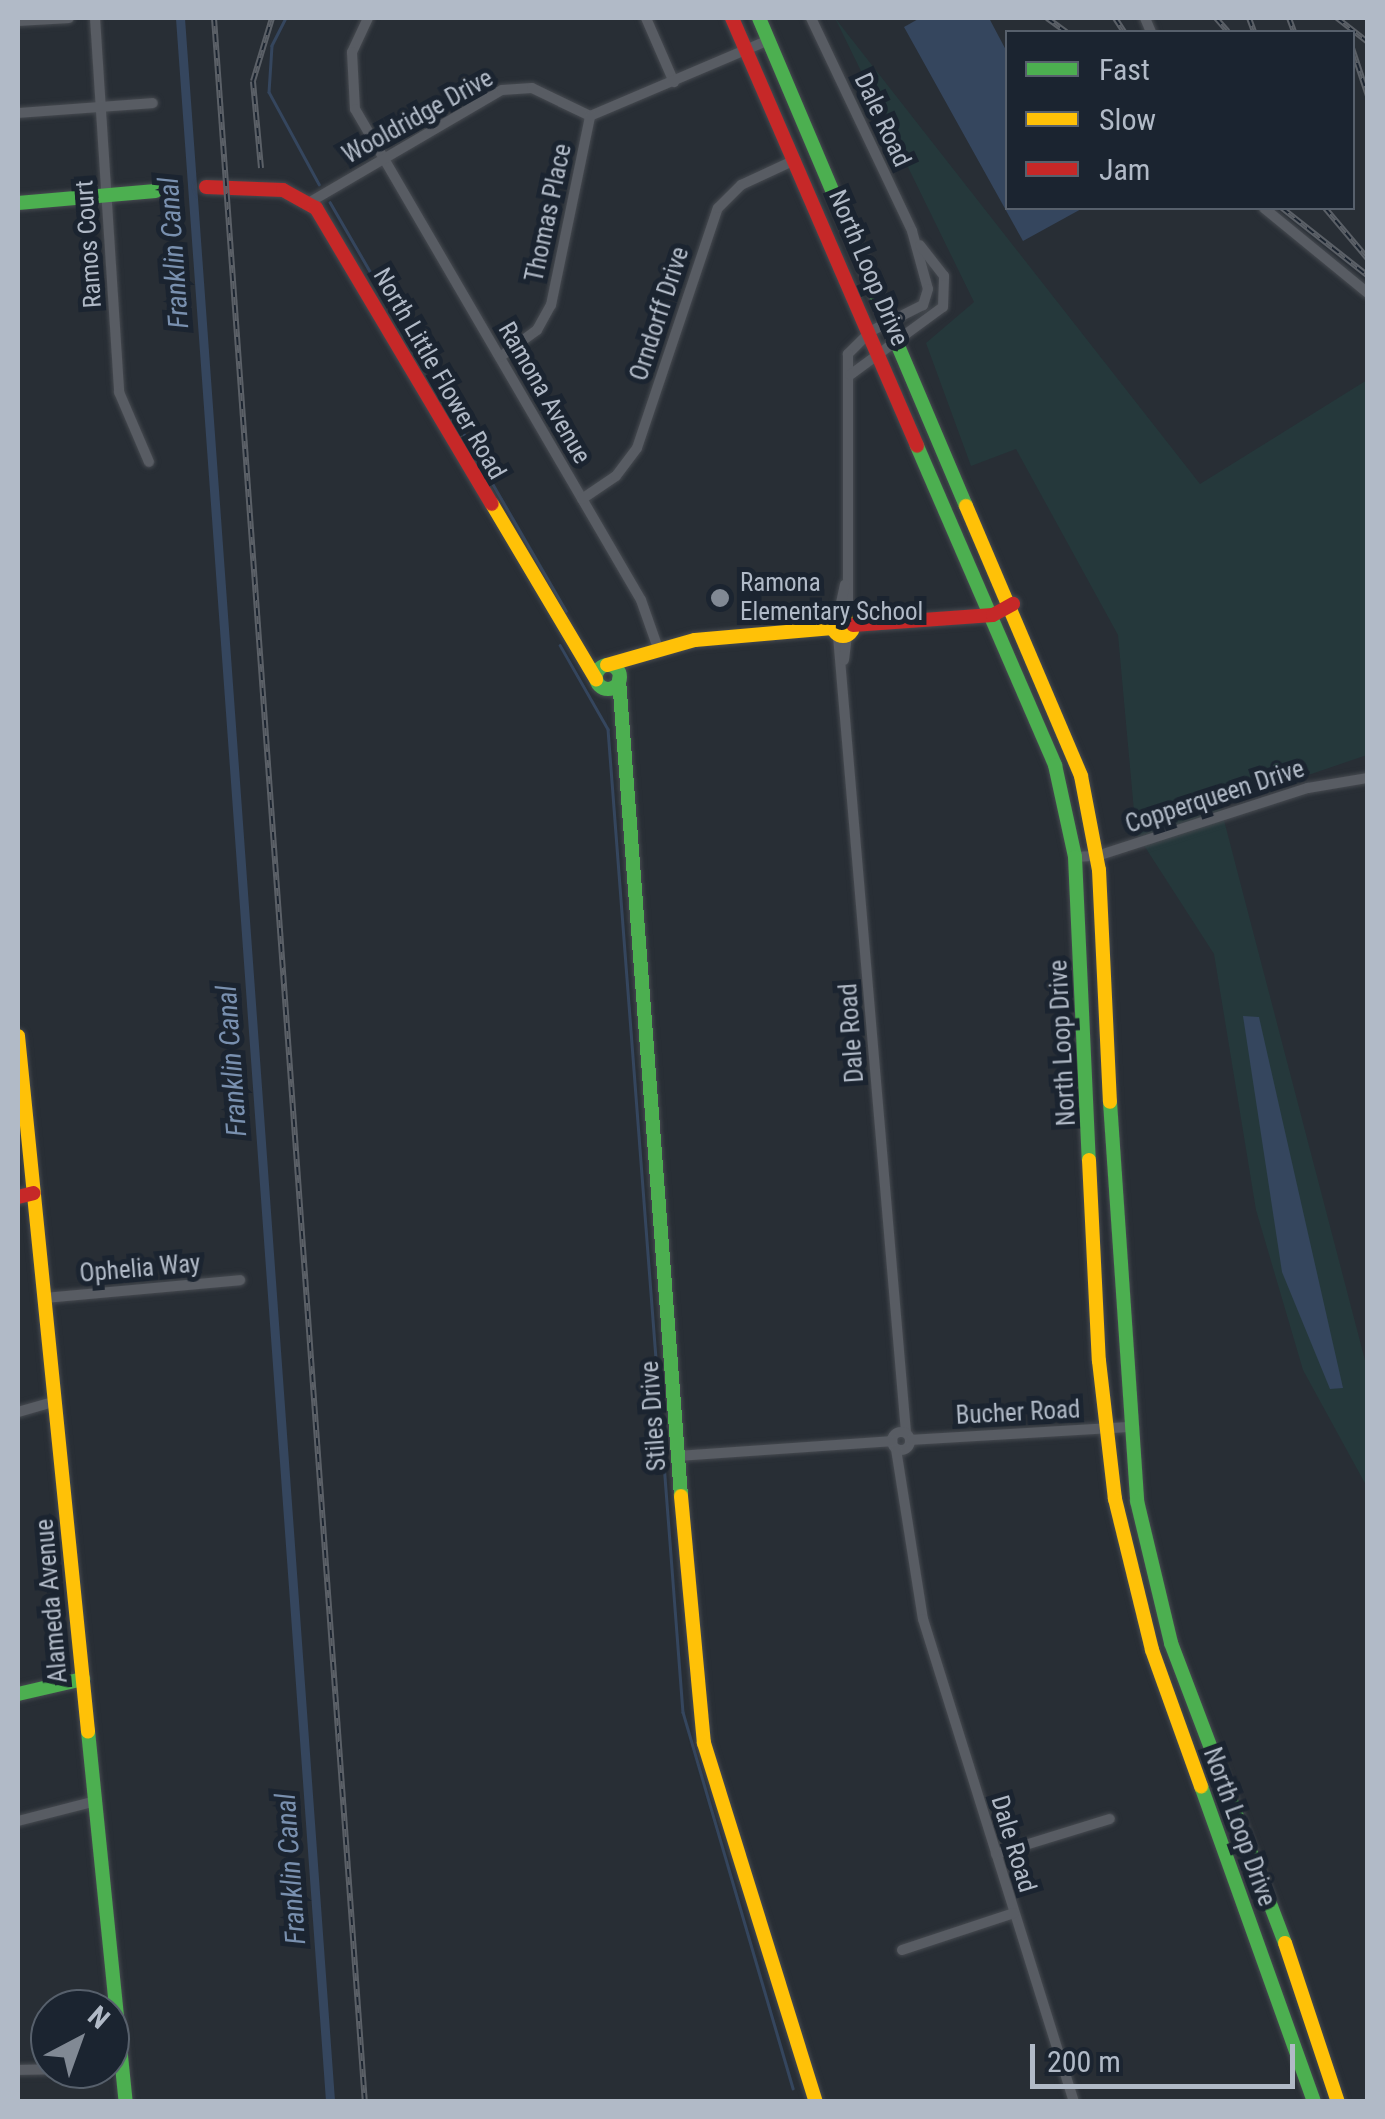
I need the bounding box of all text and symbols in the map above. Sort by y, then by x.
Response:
legend [1005,30,1355,210]
text: Fast [1099,52,1150,87]
street label: Wooldridge Drive [338,63,498,171]
street label: Dale Road [847,69,917,171]
text: Slow [1099,102,1156,137]
street label: Thomas Place [520,141,578,285]
text: Jam [1099,152,1150,187]
water label: Franklin Canal [152,176,196,330]
street label: Ramos Court [70,179,108,309]
street label: North Loop Drive [822,186,914,350]
street label: Orndorff Drive [624,243,696,385]
street label: North Little Flower Road [366,263,512,485]
street label: Ramona Avenue [491,317,597,469]
place label: Ramona Elementary School [740,569,923,628]
marker: Ramona Elementary School [709,587,731,609]
street label: Copperqueen Drive [1122,754,1308,840]
street label: North Loop Drive [1044,959,1082,1127]
street label: Dale Road [834,982,870,1084]
water label: Franklin Canal [210,984,254,1138]
street label: Ophelia Way [78,1249,202,1289]
street label: Stiles Drive [635,1360,673,1472]
street label: Bucher Road [955,1395,1081,1431]
street label: Alameda Avenue [30,1518,74,1684]
street label: North Loop Drive [1196,1744,1282,1910]
water label: Franklin Canal [269,1792,313,1946]
street label: Dale Road [984,1792,1042,1896]
north arrow [30,1989,130,2089]
text: N [81,1999,116,2036]
scale bar [1035,2024,1300,2086]
text: 200 m [1047,2044,1121,2079]

